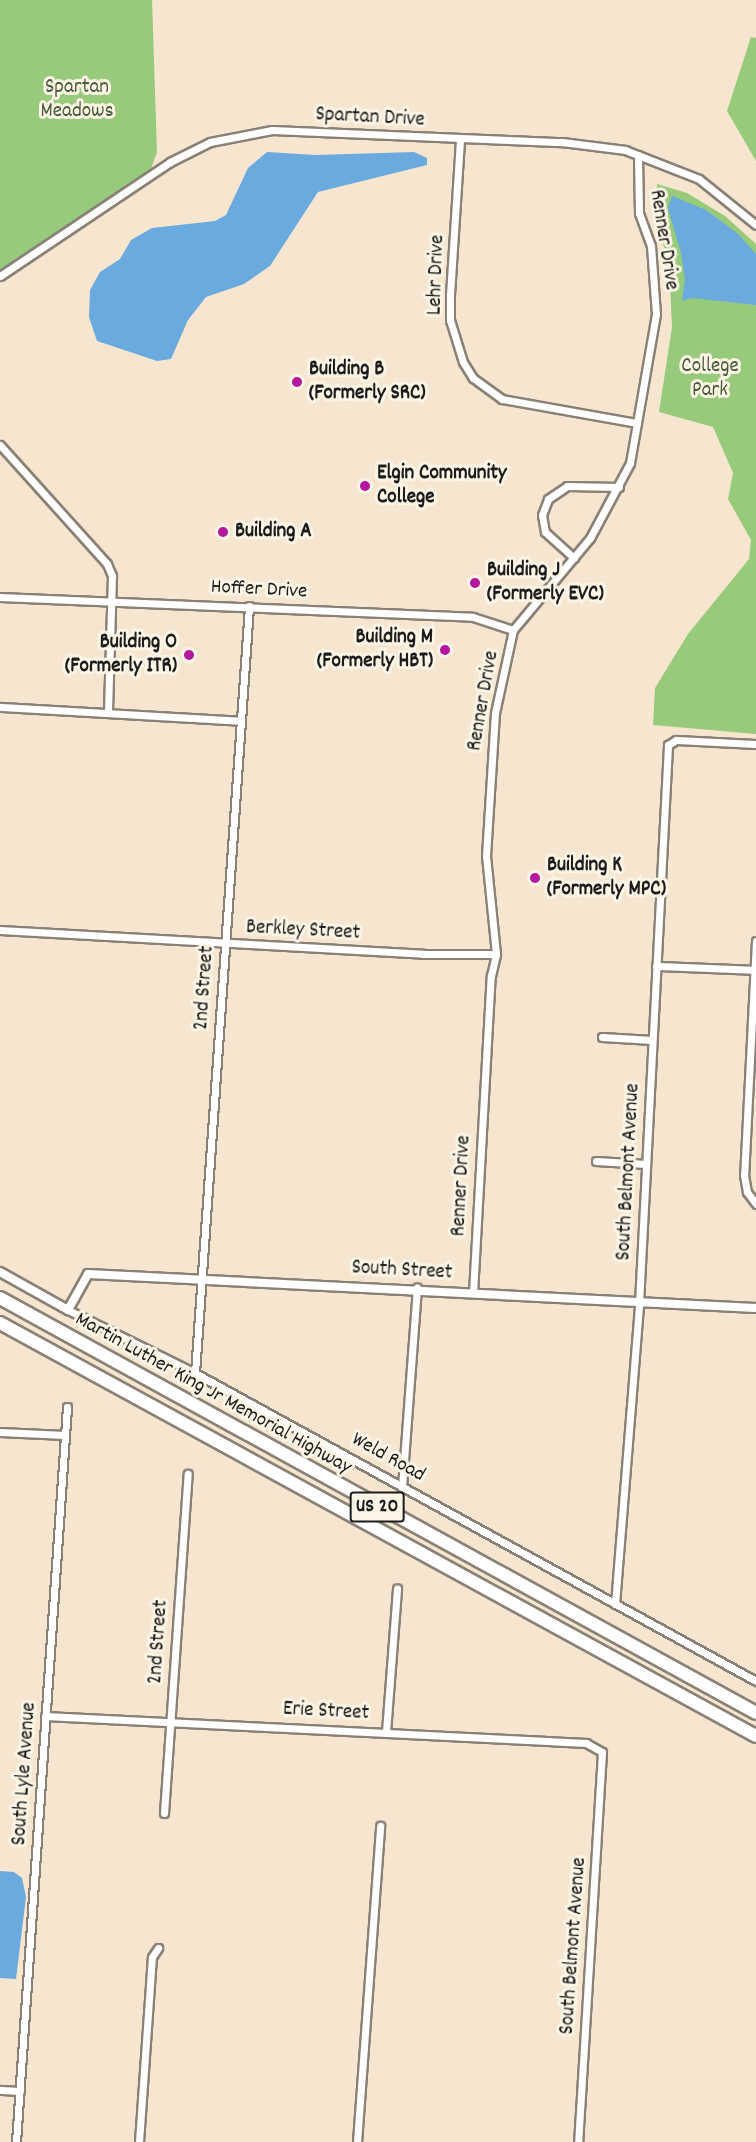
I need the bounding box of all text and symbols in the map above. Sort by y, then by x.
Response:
park label: Spartan Meadows [41,75,113,125]
street label: Spartan Drive [315,103,425,133]
street label: Renner Drive [643,188,683,292]
street label: Lehr Drive [423,234,451,316]
park label: College Park [681,354,739,404]
place label: Building B (Formerly SRC) [309,357,426,407]
marker: Building B (Formerly SRC) [290,375,304,389]
place label: Elgin Community College [377,461,507,511]
marker: Elgin Community College [358,479,372,493]
place label: Building A [235,519,312,545]
marker: Building A [216,525,230,539]
place label: Building J (Formerly EVC) [487,558,604,608]
street label: Hoffer Drive [210,575,308,605]
marker: Building J (Formerly EVC) [468,576,482,590]
place label: Building M (Formerly HBT) [317,625,433,675]
place label: Building O (Formerly ITR) [65,630,177,680]
marker: Building M (Formerly HBT) [438,643,452,657]
marker: Building O (Formerly ITR) [182,648,196,662]
street label: Renner Drive [463,649,505,753]
place label: Building K (Formerly MPC) [547,853,666,903]
marker: Building K (Formerly MPC) [528,871,542,885]
street label: Berkley Street [245,915,361,947]
street label: 2nd Street [189,945,221,1031]
street label: South Belmont Avenue [612,1083,646,1261]
street label: Renner Drive [447,1135,477,1237]
street label: South Street [351,1256,453,1286]
street label: Martin Luther King Jr Memorial Highway [70,1307,356,1481]
street label: Weld Road [347,1428,429,1488]
road number: US 20 [348,1490,406,1524]
street label: 2nd Street [143,1599,175,1685]
street label: Erie Street [282,1697,370,1727]
street label: South Lyle Avenue [7,1702,43,1846]
street label: South Belmont Avenue [555,1857,593,2035]

